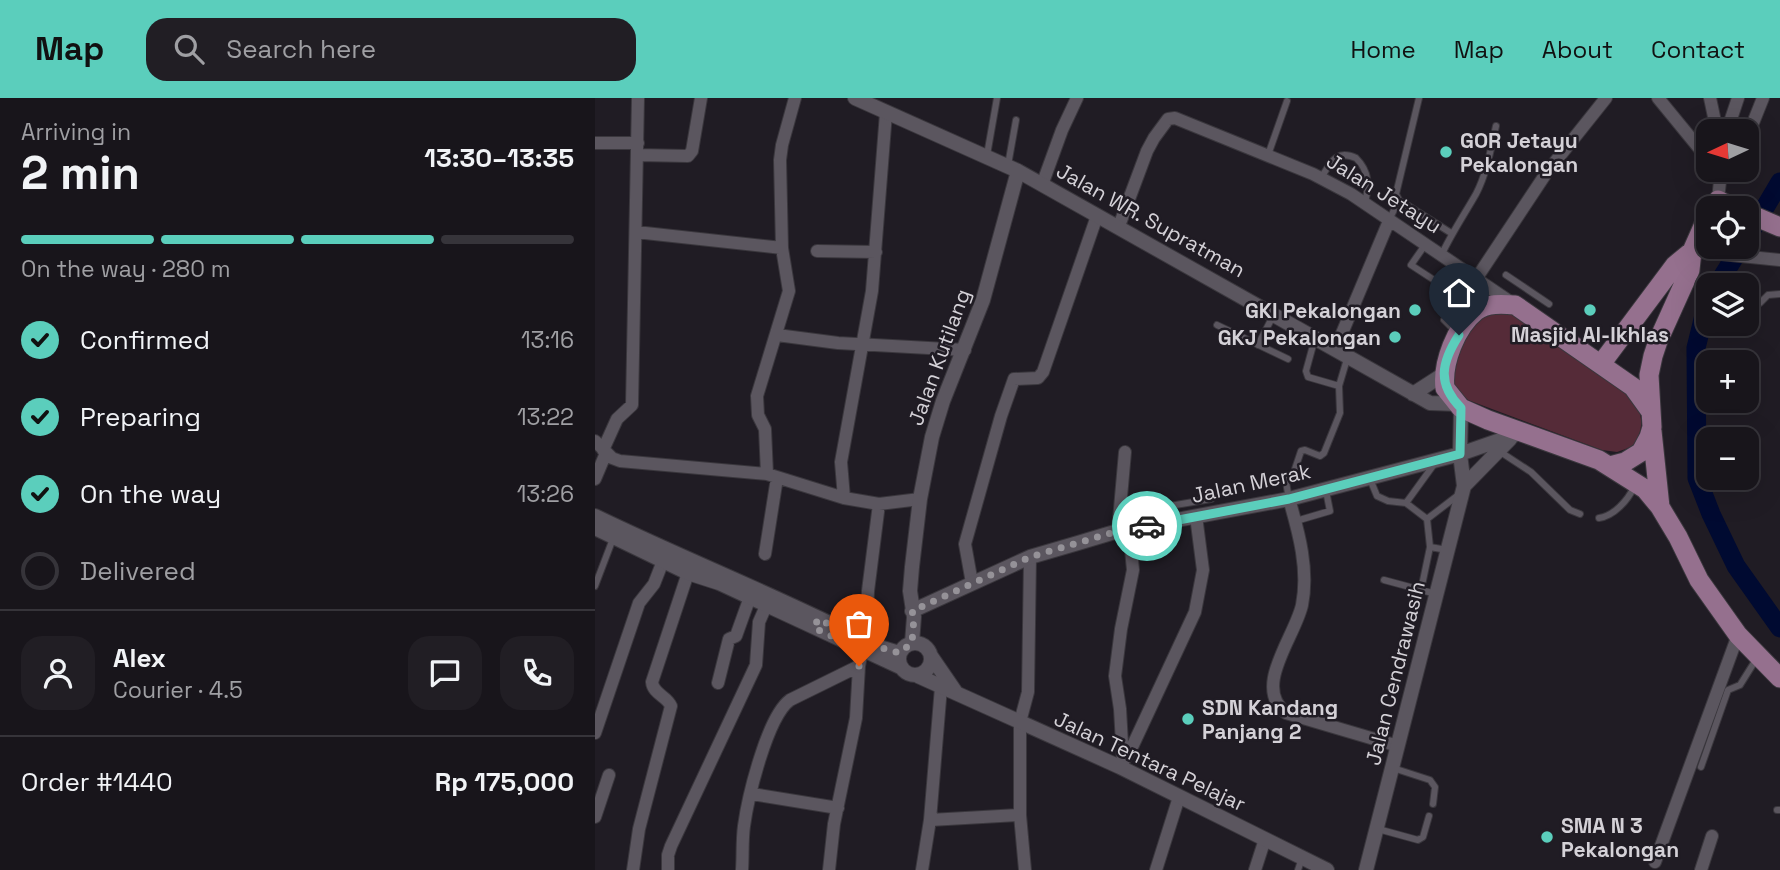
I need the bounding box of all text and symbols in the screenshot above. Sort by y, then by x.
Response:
search box [146,18,636,81]
text: Map [35,28,104,70]
icon: search [170,30,208,68]
text: Search here [226,32,376,66]
text: Home [1350,34,1416,65]
text: Map [1454,34,1504,65]
text: About [1542,34,1613,65]
text: Contact [1651,34,1745,65]
text: Arriving in [21,117,131,147]
north arrow [1696,119,1759,182]
map controls [1696,119,1759,490]
place label: GOR Jetayu Pekalongan [1460,127,1578,178]
text: 13:30–13:35 [424,141,574,175]
text: 2 min [21,144,140,202]
marker: GOR Jetayu Pekalongan [1438,144,1454,160]
street label: Jalan Jetayu [1321,147,1447,239]
street label: Jalan WR. Supratman [1052,157,1250,283]
button: locate [1696,196,1759,259]
text: On the way · 280 m [21,254,231,284]
pin [1429,263,1489,335]
button: layers [1696,273,1759,336]
icon: home [1440,274,1478,312]
street label: Jalan Kutilang [902,285,976,429]
place label: GKI Pekalongan [1245,297,1401,324]
marker: GKI Pekalongan [1407,302,1423,318]
marker: Masjid Al-Ikhlas [1582,302,1598,318]
icon: check [21,321,59,359]
place label: Masjid Al-Ikhlas [1511,321,1669,348]
text: Confirmed [80,323,210,357]
place label: GKJ Pekalongan [1218,324,1381,351]
text: 13:16 [521,325,574,355]
marker: GKJ Pekalongan [1387,329,1403,345]
button: + [1696,350,1759,413]
icon: check [21,398,59,436]
text: Preparing [80,400,201,434]
text: 13:22 [517,402,574,432]
button: − [1696,427,1759,490]
street label: Jalan Merak [1189,457,1313,509]
icon: check [21,475,59,513]
text: On the way [80,477,221,511]
text: 13:26 [517,479,574,509]
courier [1112,491,1182,561]
icon: car [1128,507,1166,545]
text: Delivered [80,554,196,588]
street label: Jalan Cendrawasih [1359,578,1431,768]
pin [829,594,889,666]
icon: bag [840,605,878,643]
button: person [21,636,95,710]
button: chat [408,636,482,710]
button: phone [500,636,574,710]
text: Alex [113,641,166,675]
text: Courier · 4.5 [113,675,243,705]
place label: SDN Kandang Panjang 2 [1202,694,1338,745]
street label: Jalan Tentara Pelajar [1050,705,1250,817]
marker: SDN Kandang Panjang 2 [1180,711,1196,727]
text: Order #1440 [21,765,173,799]
text: Rp 175,000 [435,765,574,799]
place label: SMA N 3 Pekalongan [1561,812,1679,863]
marker: SMA N 3 Pekalongan [1539,829,1555,845]

